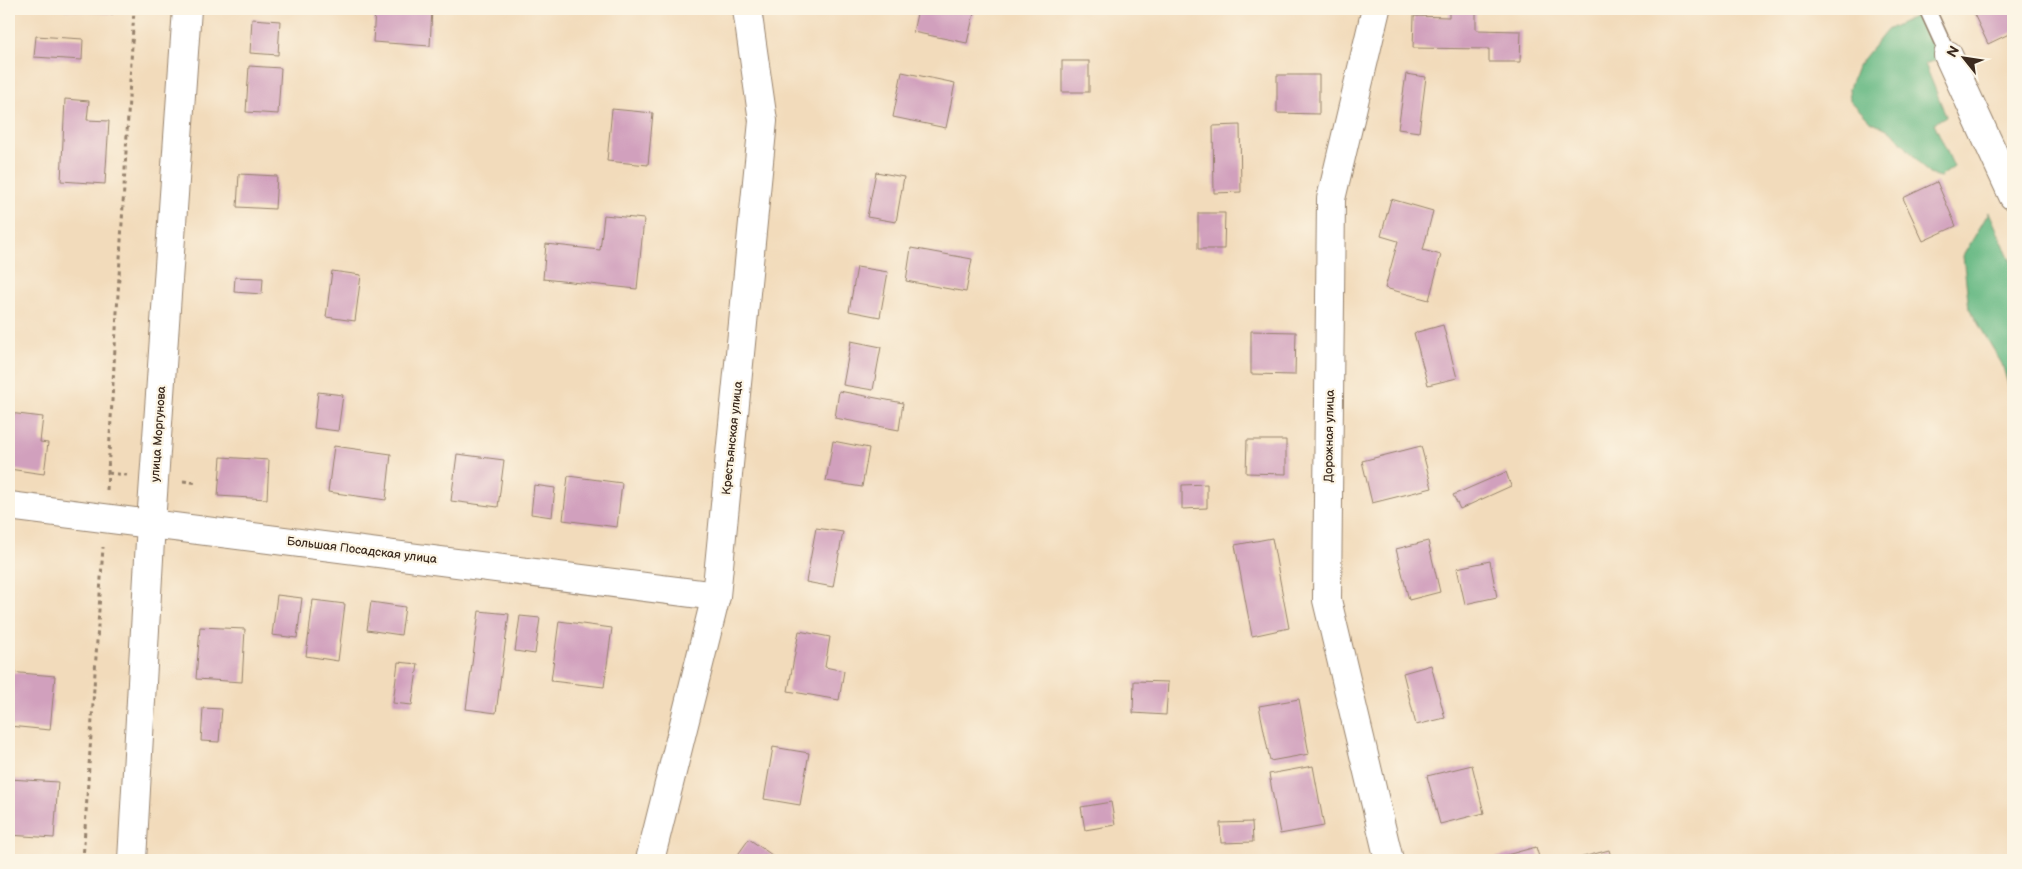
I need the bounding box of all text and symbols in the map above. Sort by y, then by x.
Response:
north arrow [1940,32,1990,82]
text: N [1943,43,1963,61]
street label: Крестьянская улица [719,380,746,496]
street label: улица Моргунова [148,386,169,483]
street label: Дорожная улица [1321,389,1338,483]
street label: Большая Посадская улица [286,534,438,567]

